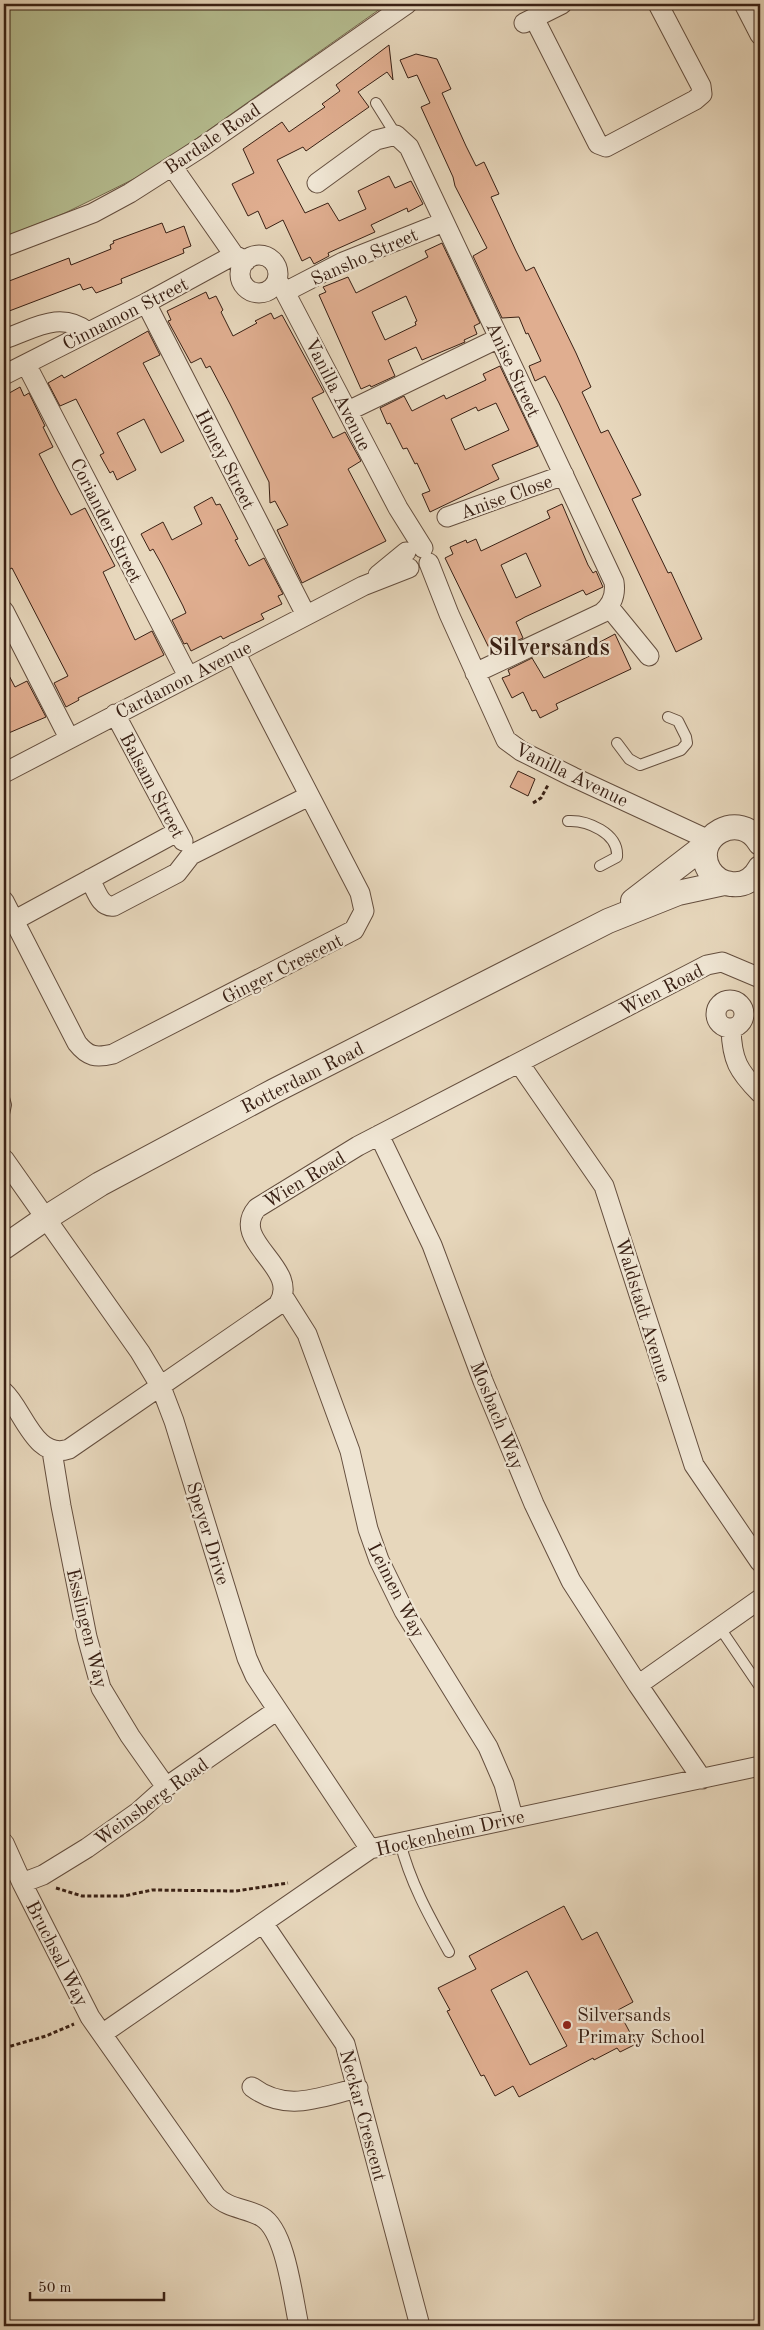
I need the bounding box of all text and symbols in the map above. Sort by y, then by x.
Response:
street label: Bardale Road [162,101,265,179]
street label: Sansho Street [309,226,421,290]
street label: Cinnamon Street [60,275,192,355]
street label: Anise Street [481,320,542,421]
street label: Vanilla Avenue [300,336,373,454]
street label: Honey Street [191,407,257,513]
street label: Coriander Street [65,456,144,586]
street label: Anise Close [458,473,555,524]
district label: Silversands [488,637,610,661]
street label: Cardamon Avenue [113,639,255,724]
street label: Balsam Street [115,730,186,842]
street label: Vanilla Avenue [511,741,630,812]
street label: Ginger Crescent [220,932,347,1009]
street label: Wien Road [617,962,707,1020]
street label: Rotterdam Road [239,1040,368,1118]
street label: Wien Road [261,1149,349,1213]
street label: Waldstadt Avenue [611,1236,673,1385]
street label: Mosbach Way [465,1359,526,1473]
street label: Speyer Drive [182,1480,231,1588]
street label: Leimen Way [363,1541,427,1642]
street label: Esslingen Way [62,1567,110,1690]
street label: Weinsberg Road [92,1756,213,1850]
street label: Hockenheim Drive [374,1808,527,1861]
street label: Bruchsal Way [21,1898,90,2010]
place label: Silversands Primary School [577,2007,705,2048]
marker: Silversands Primary School [561,2019,573,2031]
street label: Neckar Crescent [335,2048,388,2184]
scale bar [30,2270,164,2302]
text: 50 m [38,2281,72,2296]

